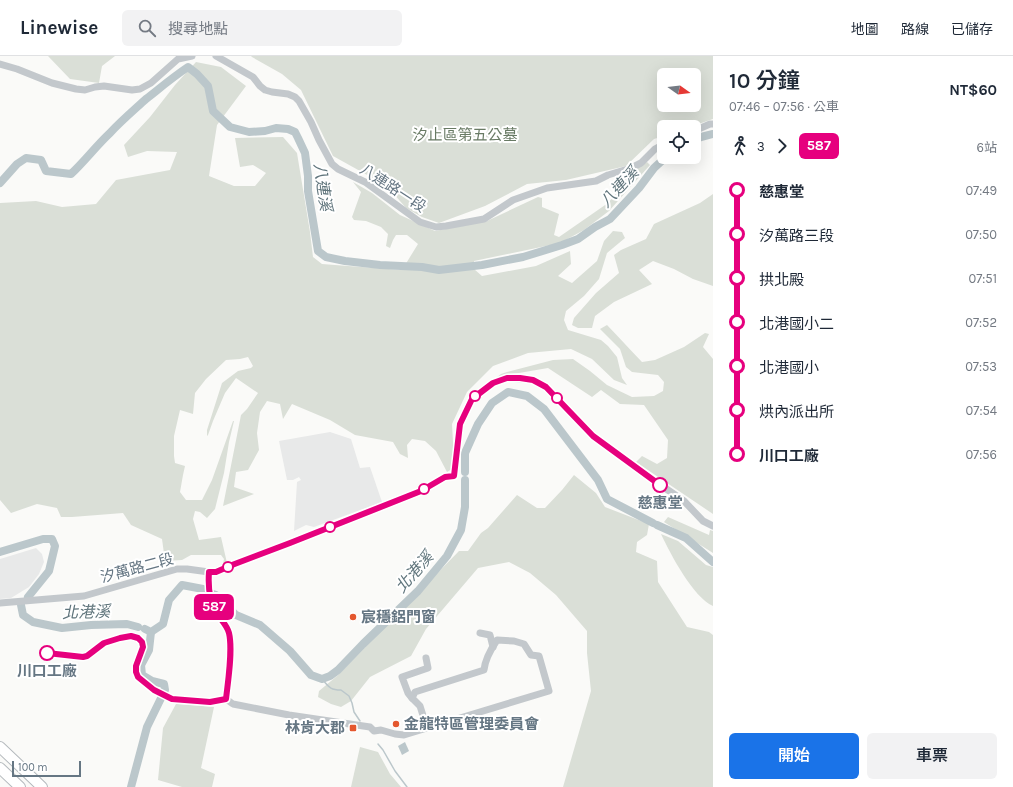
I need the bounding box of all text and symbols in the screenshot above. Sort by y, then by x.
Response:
search box [122,10,402,46]
text: Linewise [20,17,98,39]
icon: search [136,17,158,39]
text: 搜尋地點 [168,20,228,38]
text: 地圖 [851,21,879,38]
text: 路線 [901,21,929,38]
text: 已儲存 [951,21,993,38]
north arrow [657,68,701,112]
map controls [657,68,701,164]
text: 10 分鐘 [729,68,800,94]
text: NT$60 [949,81,997,99]
text: 07:46 – 07:56 · 公車 [729,99,839,114]
button: locate [657,120,701,164]
park label: 汐止區第五公墓 [412,126,518,144]
icon: walk [729,135,751,157]
icon: forward [771,135,793,157]
text: 587 [807,137,831,154]
text: 3 [757,139,765,154]
text: 6站 [977,140,997,155]
street label: 八連路一段 [357,160,429,216]
water label: 八連溪 [310,162,336,214]
water label: 八連溪 [596,162,644,211]
text: 慈惠堂 [759,183,804,201]
text: 07:49 [965,183,997,198]
text: 汐萬路三段 [759,227,834,245]
text: 07:50 [965,227,997,242]
text: 拱北殿 [759,271,804,289]
text: 07:51 [969,271,997,286]
text: 北港國小二 [759,315,834,333]
text: 07:52 [965,315,997,330]
text: 北港國小 [759,359,819,377]
text: 07:53 [965,359,997,374]
unlabelled marker [469,390,481,402]
unlabelled marker [551,392,563,404]
text: 烘內派出所 [759,403,834,421]
text: 07:54 [966,403,997,418]
text: 川口工廠 [759,447,819,465]
text: 07:56 [965,447,997,462]
marker: 慈惠堂 [652,477,668,493]
unlabelled marker [418,483,430,495]
place label: 慈惠堂 [637,494,683,512]
unlabelled marker [324,521,336,533]
water label: 北港溪 [391,546,438,596]
street label: 汐萬路二段 [98,550,176,586]
unlabelled marker [222,561,234,573]
line badge: 587 [191,594,237,620]
text: 587 [202,598,226,615]
water label: 北港溪 [62,602,112,622]
place label: 宸穩鋁門窗 [361,608,436,626]
marker: 宸穩鋁門窗 [348,612,358,622]
marker: 川口工廠 [39,645,55,661]
place label: 川口工廠 [17,662,77,680]
place label: 金龍特區管理委員會 [404,715,539,733]
place label: 林肯大郡 [285,719,345,737]
marker: 金龍特區管理委員會 [391,719,401,729]
marker: 林肯大郡 [348,723,358,733]
button: 開始 [729,733,859,779]
button: 車票 [867,733,997,779]
scale bar [12,759,81,778]
text: 100 m [18,761,48,774]

